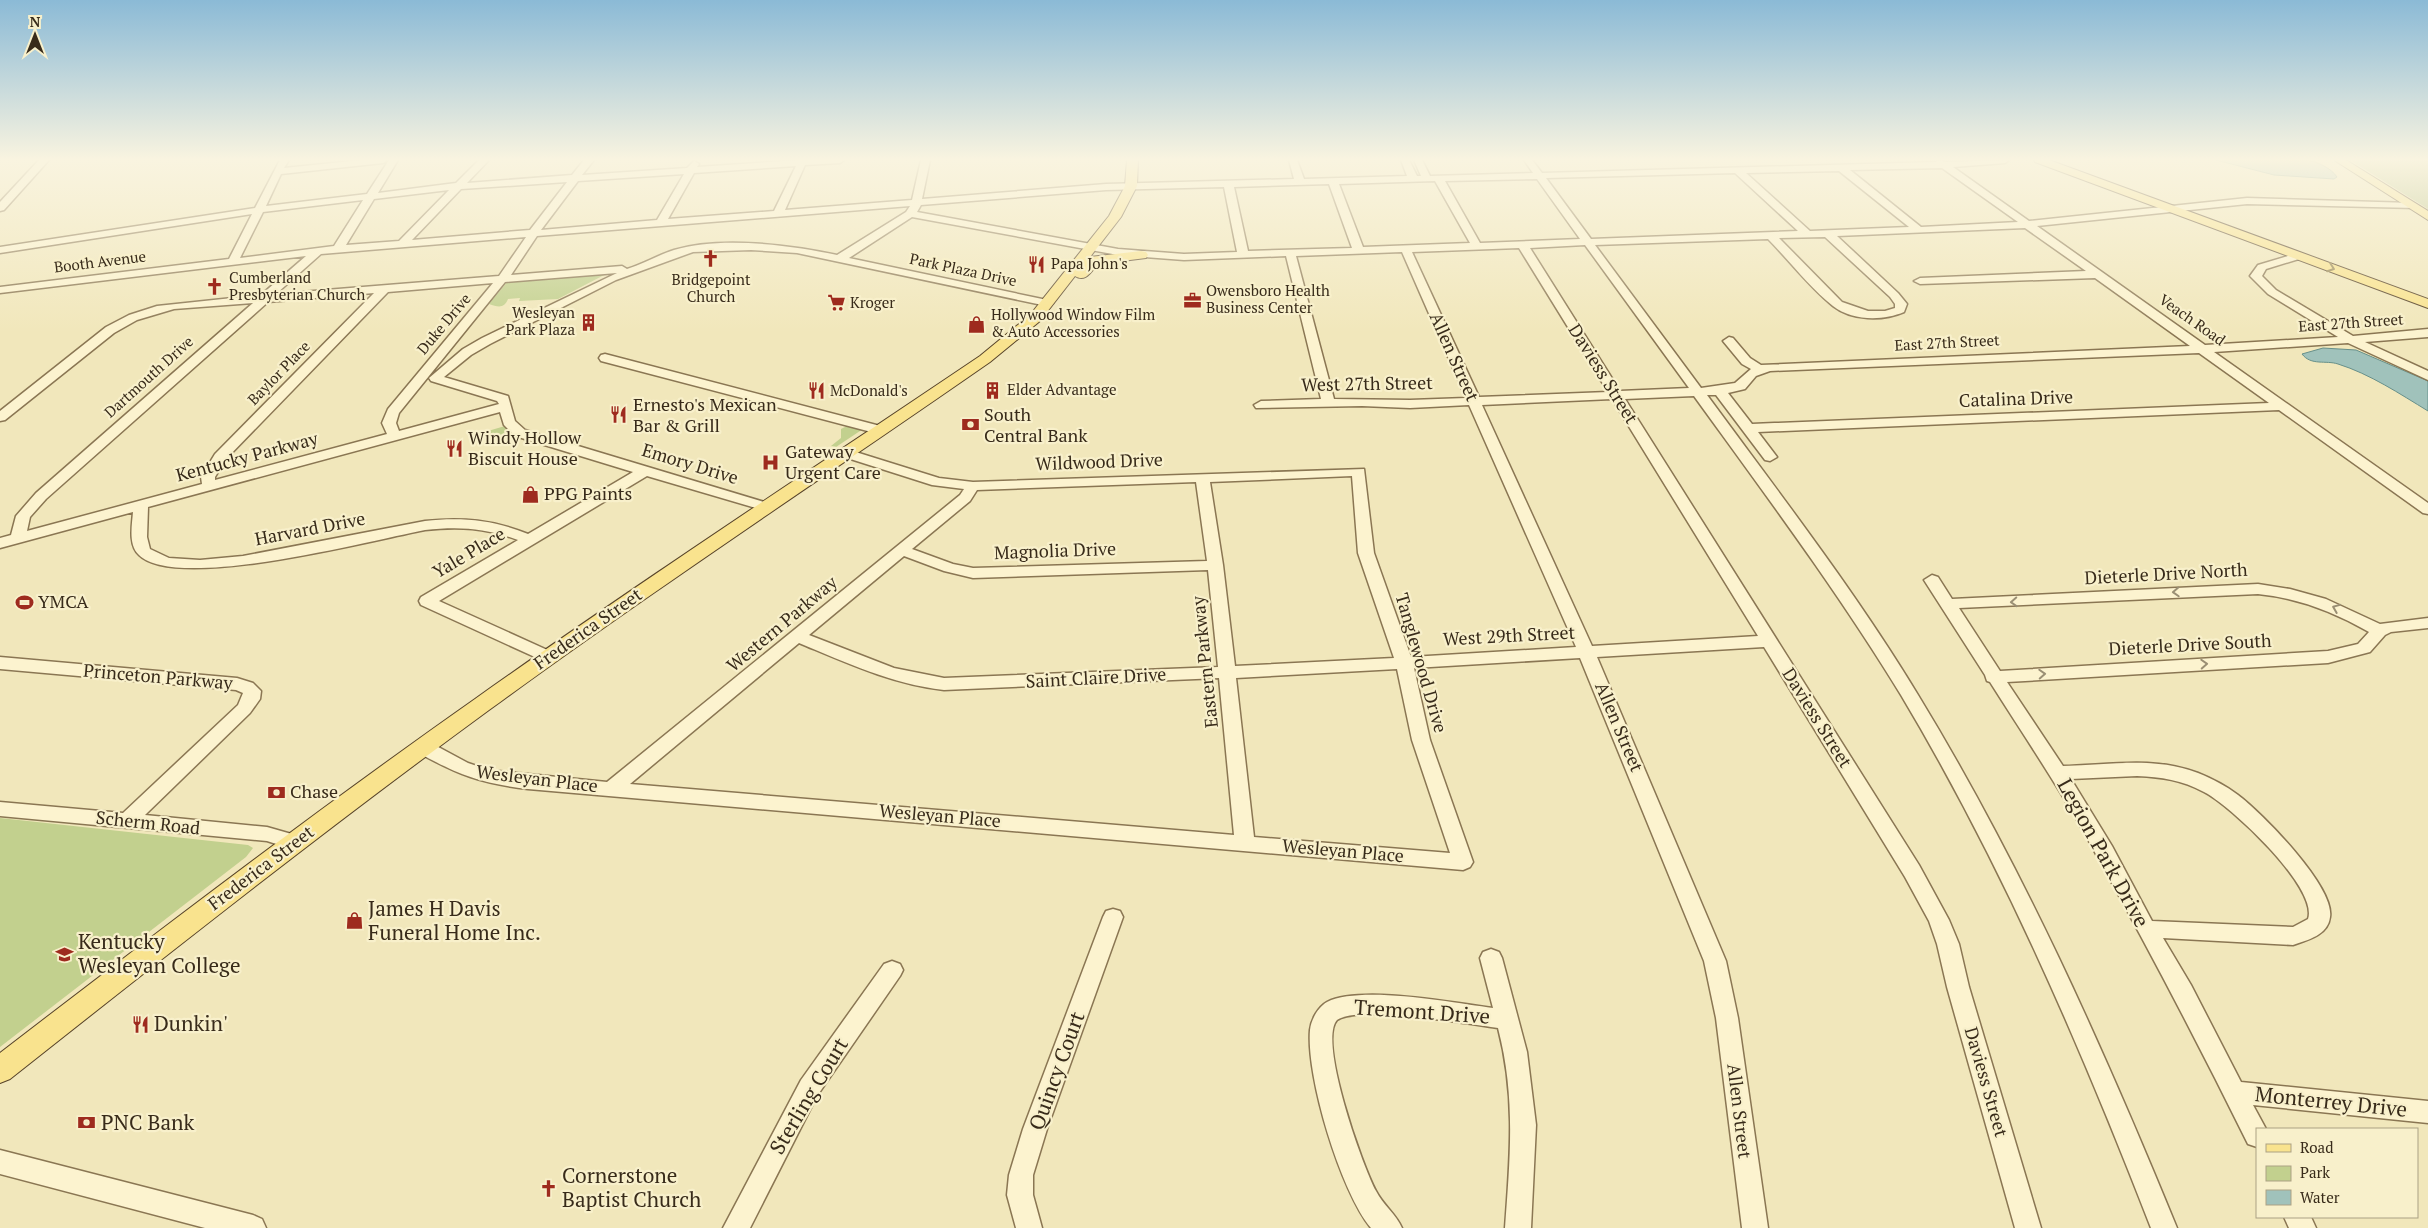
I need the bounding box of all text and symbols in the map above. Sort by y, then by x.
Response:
north arrow [10,10,60,60]
text: N [30,12,41,31]
street label: Booth Avenue [53,245,147,277]
street label: Park Plaza Drive [908,248,1019,290]
church icon: Bridgepoint Church [701,249,721,269]
place label: Papa John's [1051,253,1128,273]
restaurant icon: Papa John's [1027,254,1047,274]
one-way arrow [2326,262,2335,272]
place label: Cumberland Presbyterian Church [229,267,366,304]
place label: Bridgepoint Church [671,269,751,306]
church icon: Cumberland Presbyterian Church [205,277,225,297]
place label: Owensboro Health Business Center [1206,280,1330,317]
street label: Duke Drive [412,289,475,358]
street label: Veach Road [2155,289,2230,349]
office icon: Owensboro Health Business Center [1182,290,1202,310]
place label: Kroger [850,292,895,312]
supermarket icon: Kroger [826,293,846,313]
place label: Wesleyan Park Plaza [505,302,575,339]
place label: Hollywood Window Film & Auto Accessories [991,304,1155,341]
street label: Allen Street [1425,308,1485,405]
street label: East 27th Street [2298,308,2405,336]
building icon: Wesleyan Park Plaza [579,312,599,332]
shop icon: Hollywood Window Film & Auto Accessories [967,314,987,334]
street label: Daviess Street [1564,319,1644,428]
street label: East 27th Street [1894,329,2001,355]
street label: Dartmouth Drive [100,331,197,422]
street label: Baylor Place [243,336,314,409]
street label: West 27th Street [1301,370,1433,396]
place label: Elder Advantage [1007,379,1116,399]
place label: McDonald's [830,380,908,400]
building icon: Elder Advantage [983,380,1003,400]
restaurant icon: McDonald's [806,381,826,401]
street label: Catalina Drive [1958,384,2074,412]
place label: Ernesto's Mexican Bar & Grill [633,392,777,437]
place label: South Central Bank [984,402,1088,447]
restaurant icon: Ernesto's Mexican Bar & Grill [609,405,629,425]
bank icon: South Central Bank [960,415,980,435]
street label: Kentucky Parkway [173,425,321,487]
place label: Windy Hollow Biscuit House [468,425,582,470]
street label: Emory Drive [639,437,741,489]
restaurant icon: Windy Hollow Biscuit House [444,438,464,458]
place label: Gateway Urgent Care [785,439,881,484]
street label: Wildwood Drive [1035,447,1163,475]
hospital icon: Gateway Urgent Care [761,452,781,472]
place label: PPG Paints [544,481,632,505]
shop icon: PPG Paints [520,484,540,504]
street label: Harvard Drive [253,506,367,550]
street label: Yale Place [428,521,509,583]
street label: Magnolia Drive [994,536,1116,564]
street label: Dieterle Drive North [2084,557,2249,589]
street label: Western Parkway [721,569,842,677]
street label: Frederica Street [529,582,647,674]
one-way arrow [2172,587,2180,598]
place label: YMCA [38,589,89,613]
street label: Tanglewood Drive [1391,590,1453,735]
sports icon: YMCA [14,592,34,612]
street label: Eastern Parkway [1185,594,1223,729]
one-way arrow [2009,596,2017,607]
one-way arrow [2332,604,2341,614]
street label: West 29th Street [1442,620,1576,650]
street label: Dieterle Drive South [2108,628,2272,660]
street label: Princeton Parkway [82,658,235,695]
one-way arrow [2201,659,2209,670]
street label: Saint Claire Drive [1025,661,1167,693]
street label: Daviess Street [1778,663,1858,772]
one-way arrow [2038,668,2046,679]
street label: Allen Street [1590,678,1650,775]
street label: Wesleyan Place [475,759,599,797]
street label: Legion Park Drive [2051,773,2156,932]
place label: Chase [290,779,338,803]
bank icon: Chase [266,782,286,802]
street label: Wesleyan Place [878,798,1002,832]
street label: Scherm Road [95,805,201,839]
street label: Frederica Street [202,819,319,915]
street label: Wesleyan Place [1281,833,1405,867]
place label: James H Davis Funeral Home Inc. [368,894,541,946]
shop icon: James H Davis Funeral Home Inc. [344,911,364,931]
place label: Kentucky Wesleyan College [78,927,241,979]
school or university icon: Kentucky Wesleyan College [54,944,74,964]
street label: Tremont Drive [1353,992,1491,1030]
street label: Quincy Court [1022,1007,1091,1134]
place label: Dunkin' [154,1009,228,1037]
restaurant icon: Dunkin' [130,1014,150,1034]
street label: Daviess Street [1960,1024,2014,1140]
street label: Sterling Court [762,1032,854,1159]
street label: Allen Street [1722,1062,1758,1160]
street label: Monterrey Drive [2254,1079,2409,1123]
place label: PNC Bank [101,1108,195,1136]
bank icon: PNC Bank [77,1113,97,1133]
legend [2256,1128,2418,1218]
text: Road [2300,1137,2333,1157]
place label: Cornerstone Baptist Church [562,1161,701,1213]
text: Park [2300,1162,2330,1182]
church icon: Cornerstone Baptist Church [538,1178,558,1198]
text: Water [2300,1187,2340,1207]

